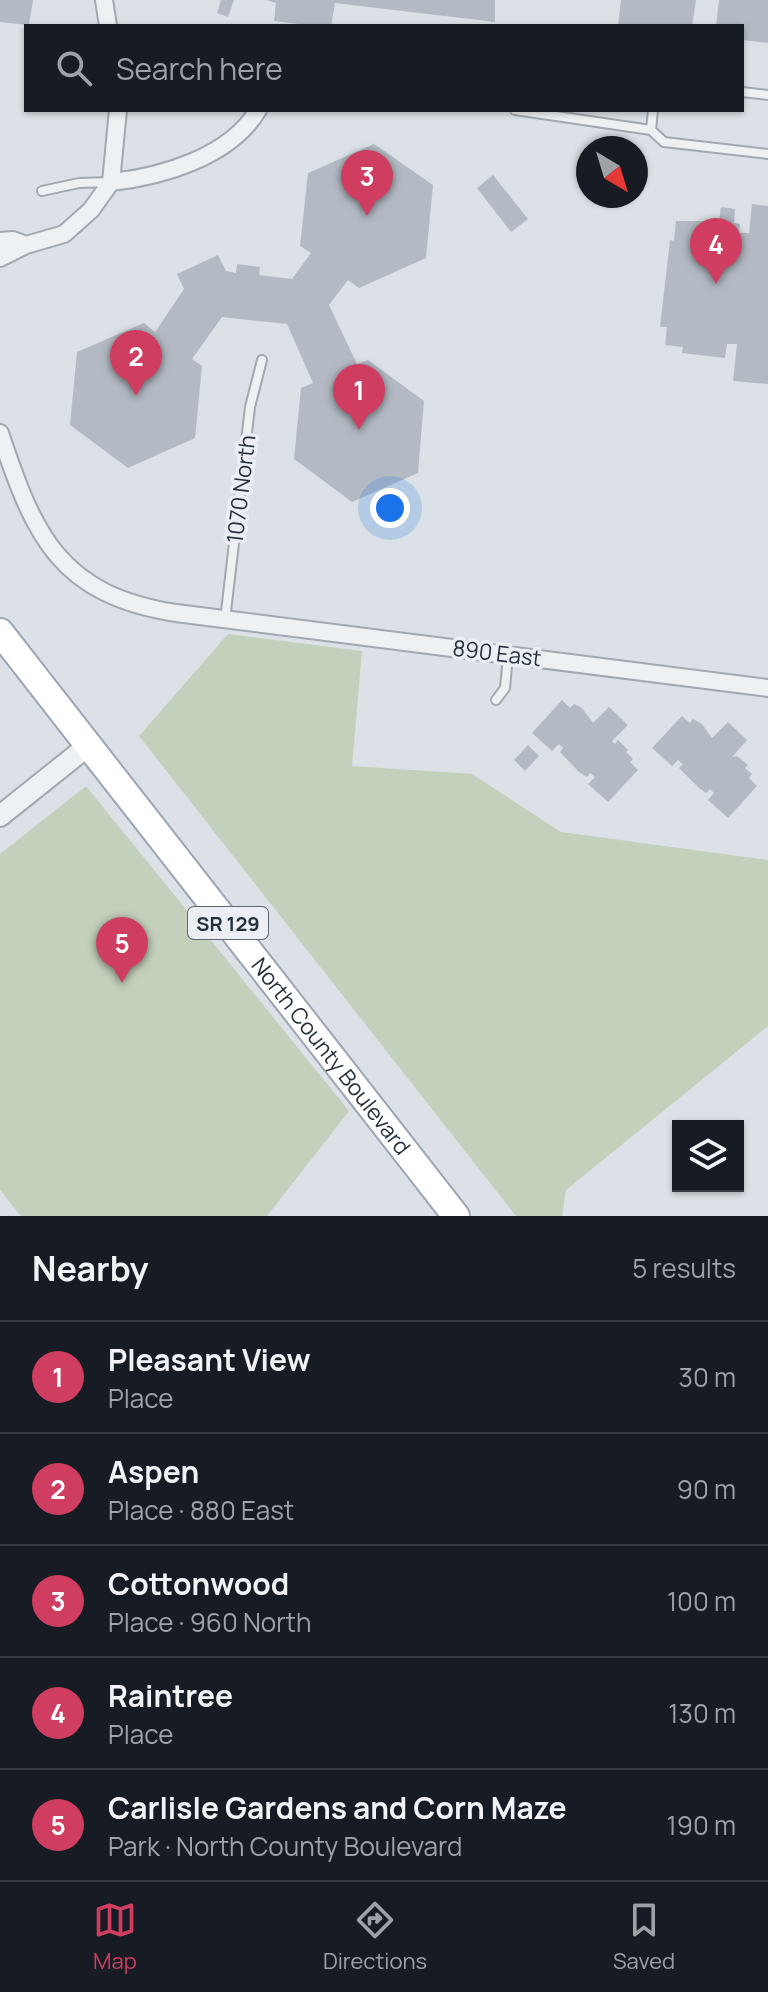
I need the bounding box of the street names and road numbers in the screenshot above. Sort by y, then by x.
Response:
street label: 1070 North [219,433,263,545]
street label: 890 East [451,633,543,673]
road number: SR 129 [188,907,268,939]
street label: North County Boulevard [245,951,418,1161]

